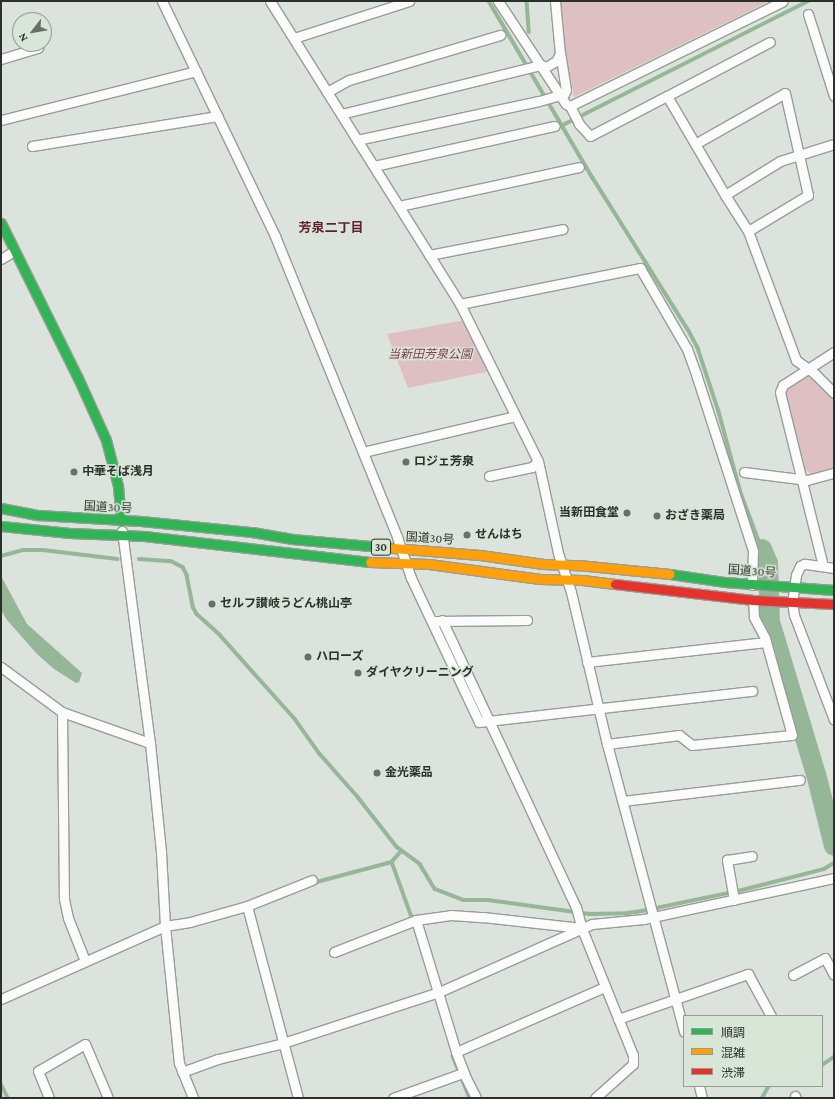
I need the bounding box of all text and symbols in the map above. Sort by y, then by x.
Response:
north arrow [12,12,52,52]
text: N [15,31,30,44]
district label: 芳泉二丁目 [299,220,363,236]
park label: 当新田芳泉公園 [388,348,472,362]
place label: ロジェ芳泉 [414,455,474,469]
marker: ロジェ芳泉 [401,457,411,467]
place label: 中華そば浅月 [82,465,154,479]
marker: 中華そば浅月 [69,467,79,477]
street label: 国道30号 [83,500,133,516]
place label: 当新田食堂 [559,506,619,520]
marker: 当新田食堂 [622,508,632,518]
place label: おざき薬局 [665,509,725,523]
marker: おざき薬局 [652,511,662,521]
place label: せんはち [475,528,523,542]
street label: 国道30号 [405,530,455,548]
marker: せんはち [462,530,472,540]
road number: 30 [370,538,392,556]
street label: 国道30号 [727,563,777,581]
place label: セルフ讃岐うどん桃山亭 [220,597,352,611]
marker: セルフ讃岐うどん桃山亭 [207,599,217,609]
place label: ハローズ [316,650,364,664]
marker: ハローズ [303,652,313,662]
place label: ダイヤクリーニング [366,666,474,680]
marker: ダイヤクリーニング [353,668,363,678]
place label: 金光薬品 [385,766,433,780]
marker: 金光薬品 [372,768,382,778]
legend [683,1015,823,1087]
text: 順調 [721,1026,745,1040]
text: 混雑 [721,1046,745,1060]
text: 渋滞 [721,1066,745,1080]

